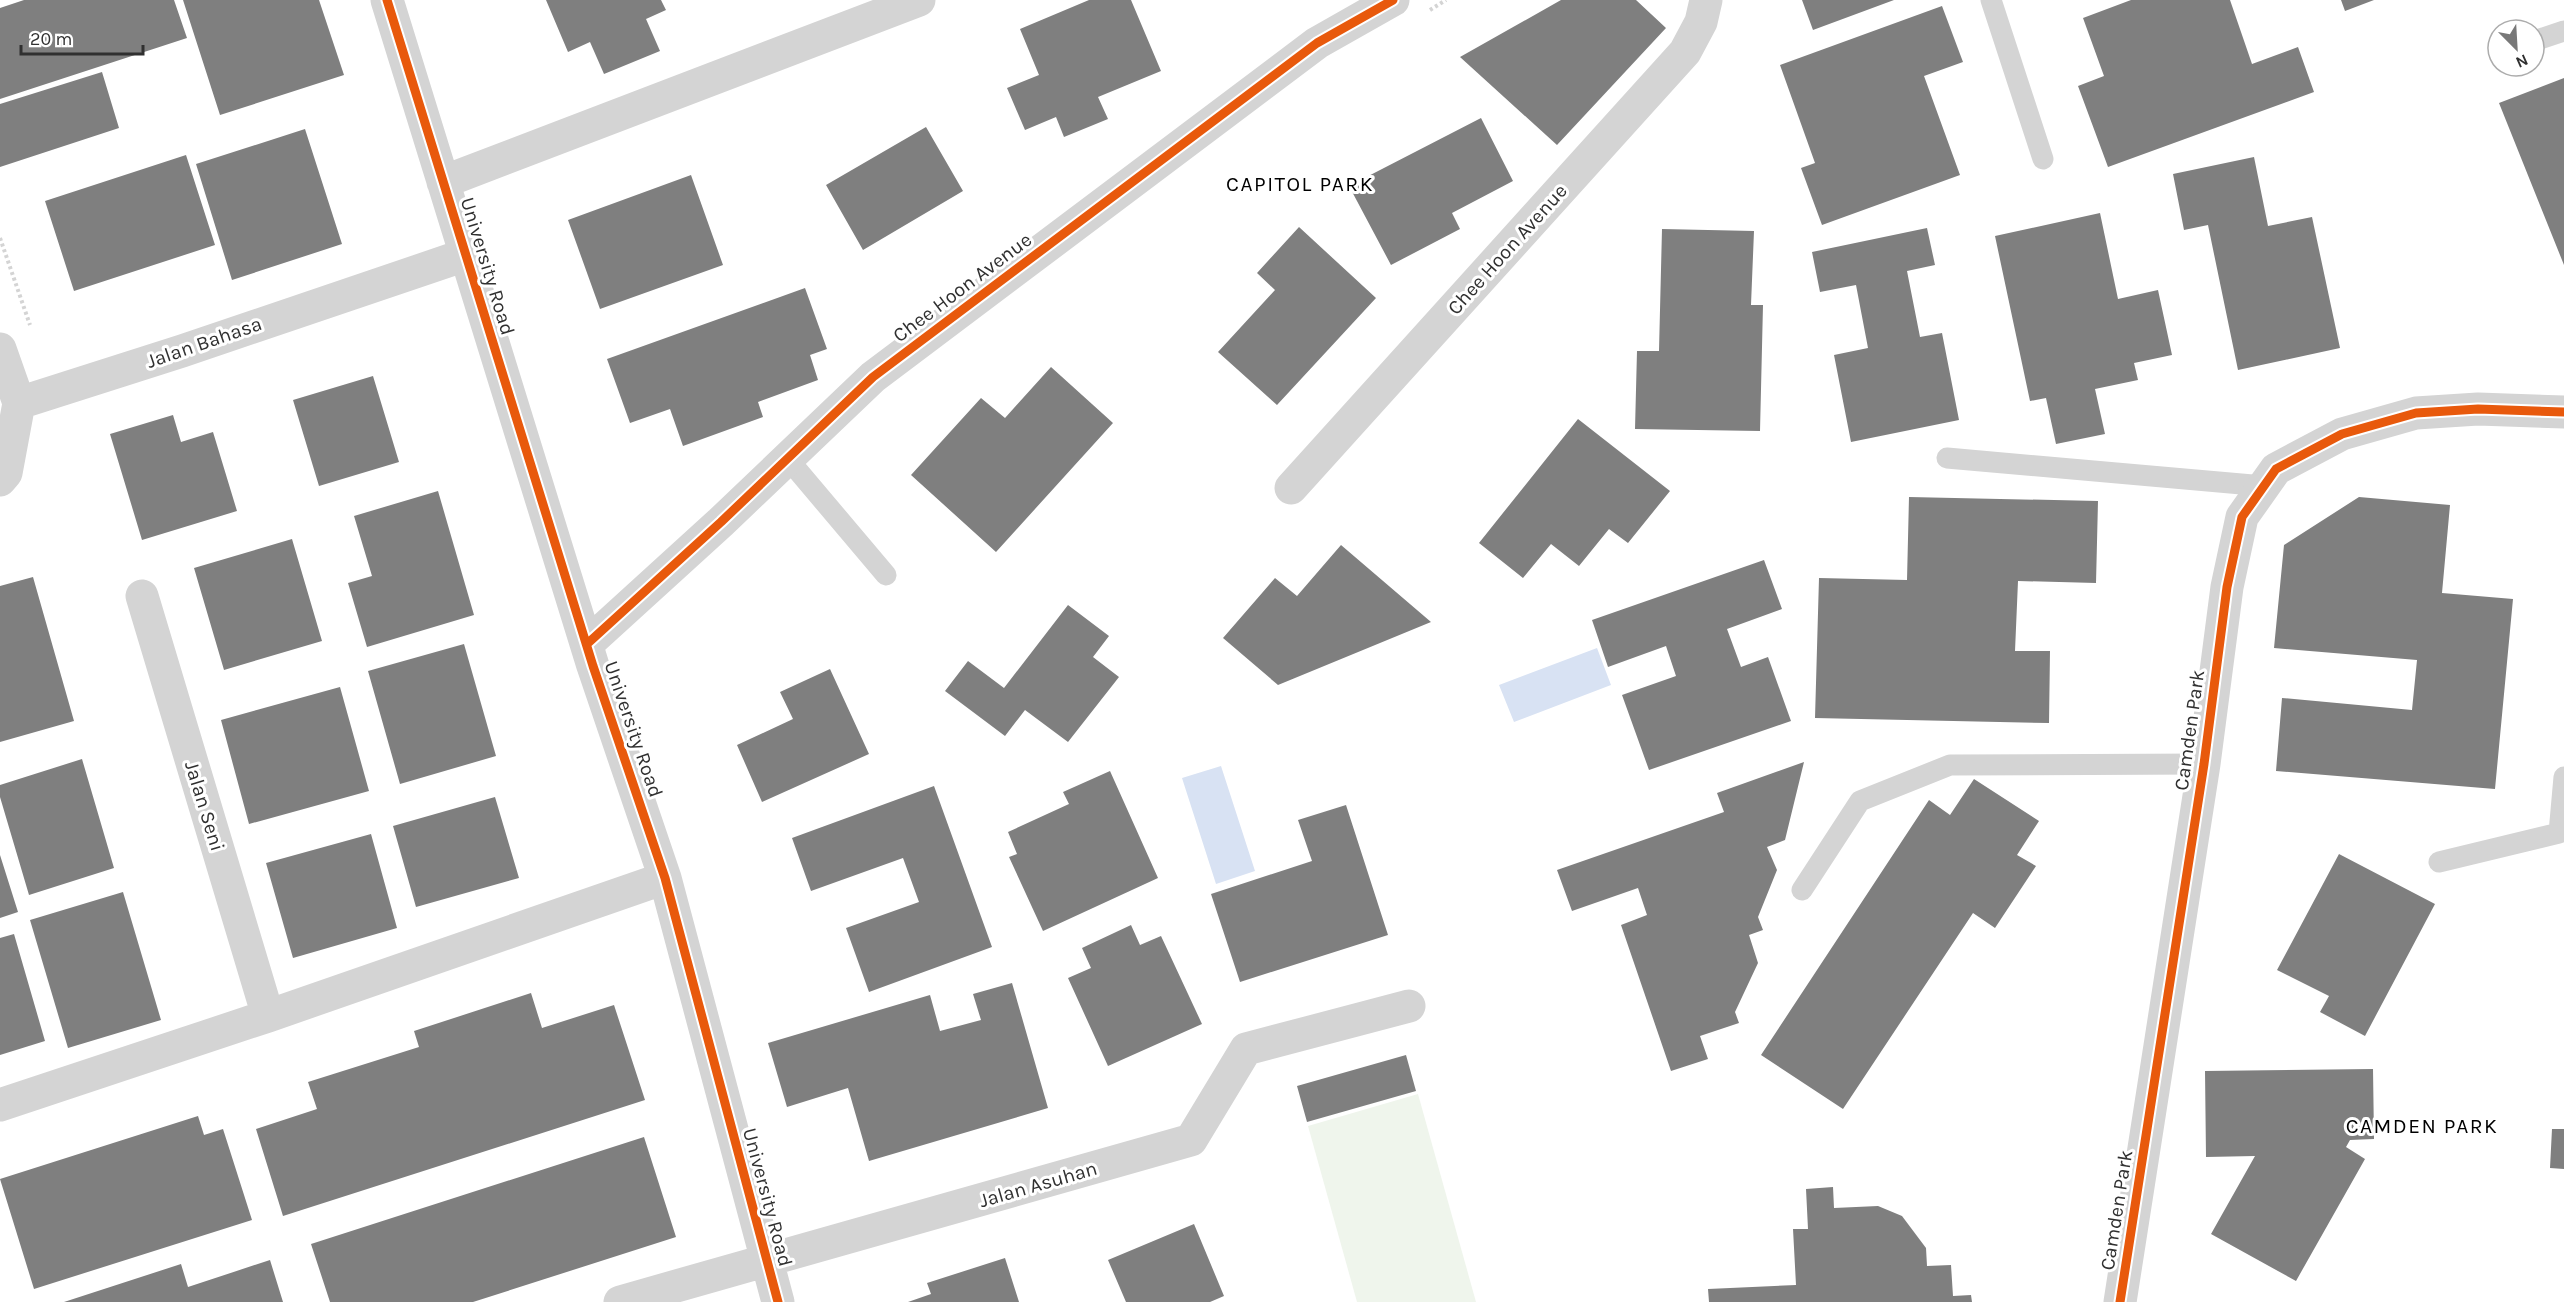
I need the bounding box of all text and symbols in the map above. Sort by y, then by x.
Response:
scale bar [21,18,142,56]
north arrow [2486,18,2546,78]
text: 20 m [30,28,72,50]
text: N [2513,50,2531,72]
district label: CAPITOL PARK [1226,172,1374,196]
street label: Chee Hoon Avenue [1443,179,1572,319]
street label: University Road [456,195,519,338]
street label: Chee Hoon Avenue [888,228,1036,347]
street label: Jalan Bahasa [143,312,265,373]
street label: University Road [599,658,668,800]
street label: Camden Park [2170,668,2209,792]
street label: Jalan Seni [180,758,229,854]
district label: CAMDEN PARK [2346,1114,2498,1138]
street label: University Road [738,1125,797,1269]
street label: Camden Park [2096,1148,2137,1272]
street label: Jalan Asuhan [976,1157,1100,1212]

